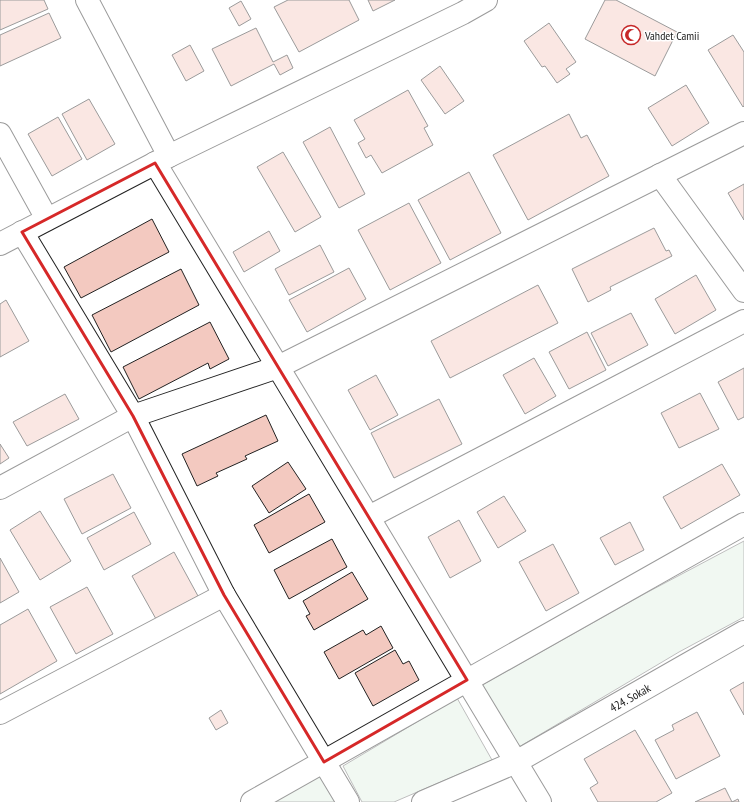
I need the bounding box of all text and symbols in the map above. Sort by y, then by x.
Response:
mosque icon: Vahdet Camii [620,24,642,46]
place label: Vahdet Camii [644,28,699,43]
street label: 424. Sokak [607,680,653,715]

